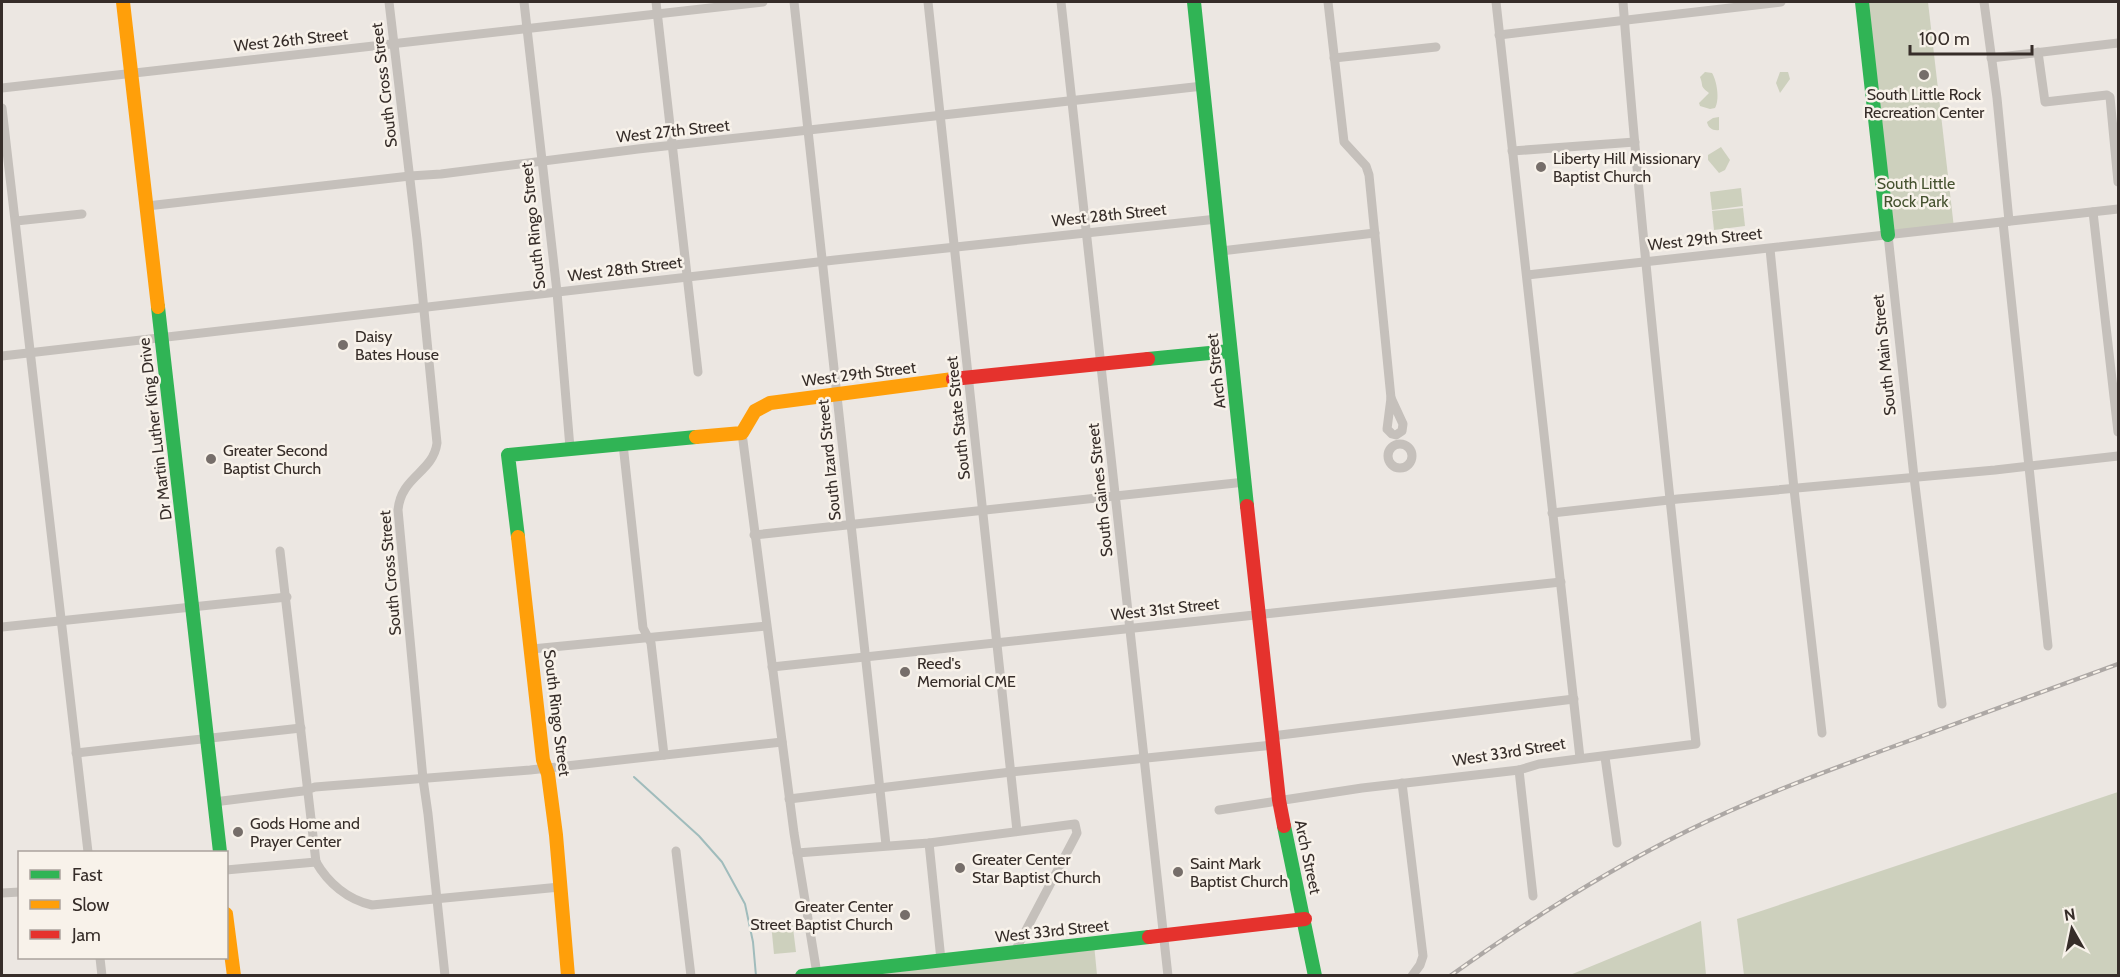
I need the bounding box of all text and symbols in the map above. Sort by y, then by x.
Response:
scale bar [1910,18,2032,56]
street label: South Cross Street [367,21,401,148]
street label: West 26th Street [233,25,350,55]
text: 100 m [1919,28,1970,50]
marker: South Little Rock Recreation Center [1917,68,1931,82]
place label: South Little Rock Recreation Center [1864,85,1985,122]
street label: West 27th Street [616,116,731,146]
place label: Liberty Hill Missionary Baptist Church [1553,149,1701,186]
marker: Liberty Hill Missionary Baptist Church [1534,160,1548,174]
street label: South Ringo Street [517,161,549,290]
park label: South Little Rock Park [1877,174,1955,211]
street label: West 28th Street [1051,199,1168,230]
street label: West 29th Street [1647,224,1764,254]
street label: West 28th Street [567,252,684,285]
street label: South Main Street [1868,293,1900,417]
place label: Daisy Bates House [355,327,439,364]
street label: Arch Street [1203,332,1229,409]
street label: Dr Martin Luther King Drive [134,337,176,521]
marker: Daisy Bates House [336,338,350,352]
street label: South State Street [942,355,974,481]
street label: West 29th Street [801,358,918,390]
street label: South Izard Street [813,398,845,522]
street label: South Gaines Street [1083,422,1116,558]
place label: Greater Second Baptist Church [223,441,328,478]
marker: Greater Second Baptist Church [204,452,218,466]
street label: South Cross Street [375,509,405,636]
street label: West 31st Street [1110,594,1221,624]
street label: South Ringo Street [540,649,574,778]
place label: Reed's Memorial CME [917,654,1016,691]
marker: Reed's Memorial CME [898,665,912,679]
street label: West 33rd Street [1451,734,1567,770]
place label: Gods Home and Prayer Center [250,814,360,851]
street label: Arch Street [1291,818,1325,896]
marker: Gods Home and Prayer Center [231,825,245,839]
place label: Greater Center Star Baptist Church [972,850,1101,887]
legend [18,851,228,959]
place label: Saint Mark Baptist Church [1190,854,1288,891]
marker: Greater Center Star Baptist Church [953,861,967,875]
text: Fast [72,864,103,886]
marker: Saint Mark Baptist Church [1171,865,1185,879]
text: Slow [72,894,109,916]
place label: Greater Center Street Baptist Church [750,897,894,934]
north arrow [2042,899,2102,959]
text: N [2063,904,2077,925]
marker: Greater Center Street Baptist Church [898,908,912,922]
street label: West 33rd Street [994,916,1110,946]
text: Jam [71,924,101,946]

